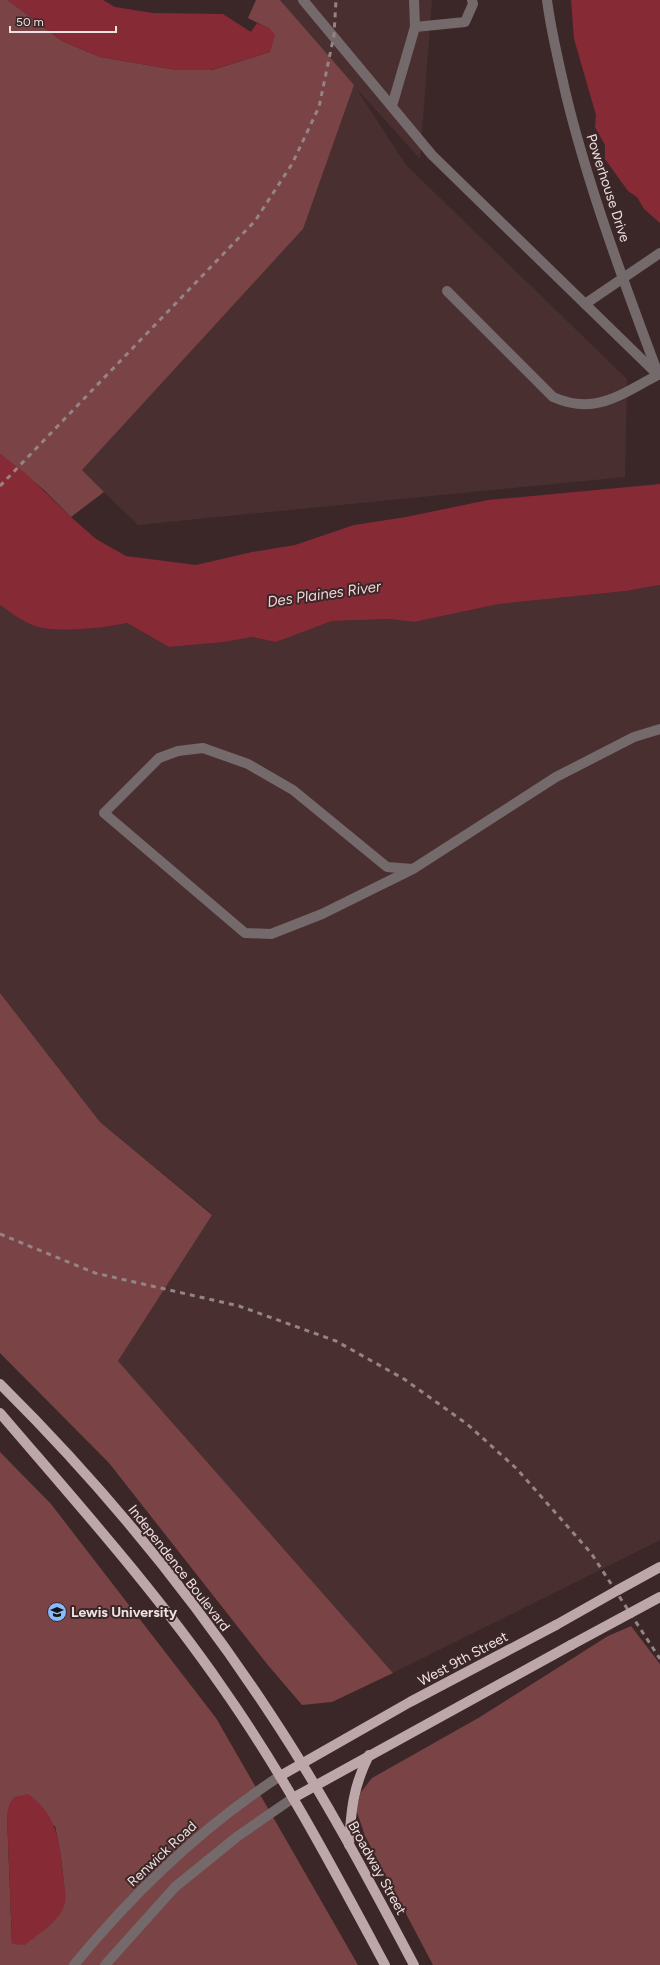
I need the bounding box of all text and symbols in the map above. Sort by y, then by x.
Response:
scale bar [10,8,116,34]
text: 50 m [16,15,44,29]
street label: Powerhouse Drive [582,132,634,245]
water label: Des Plaines River [266,577,383,611]
street label: Independence Boulevard [124,1501,234,1635]
school or university icon: Lewis University [46,1601,68,1623]
place label: Lewis University [71,1604,178,1621]
street label: West 9th Street [415,1628,511,1690]
street label: Renwick Road [124,1818,200,1890]
street label: Broadway Street [344,1818,410,1918]

